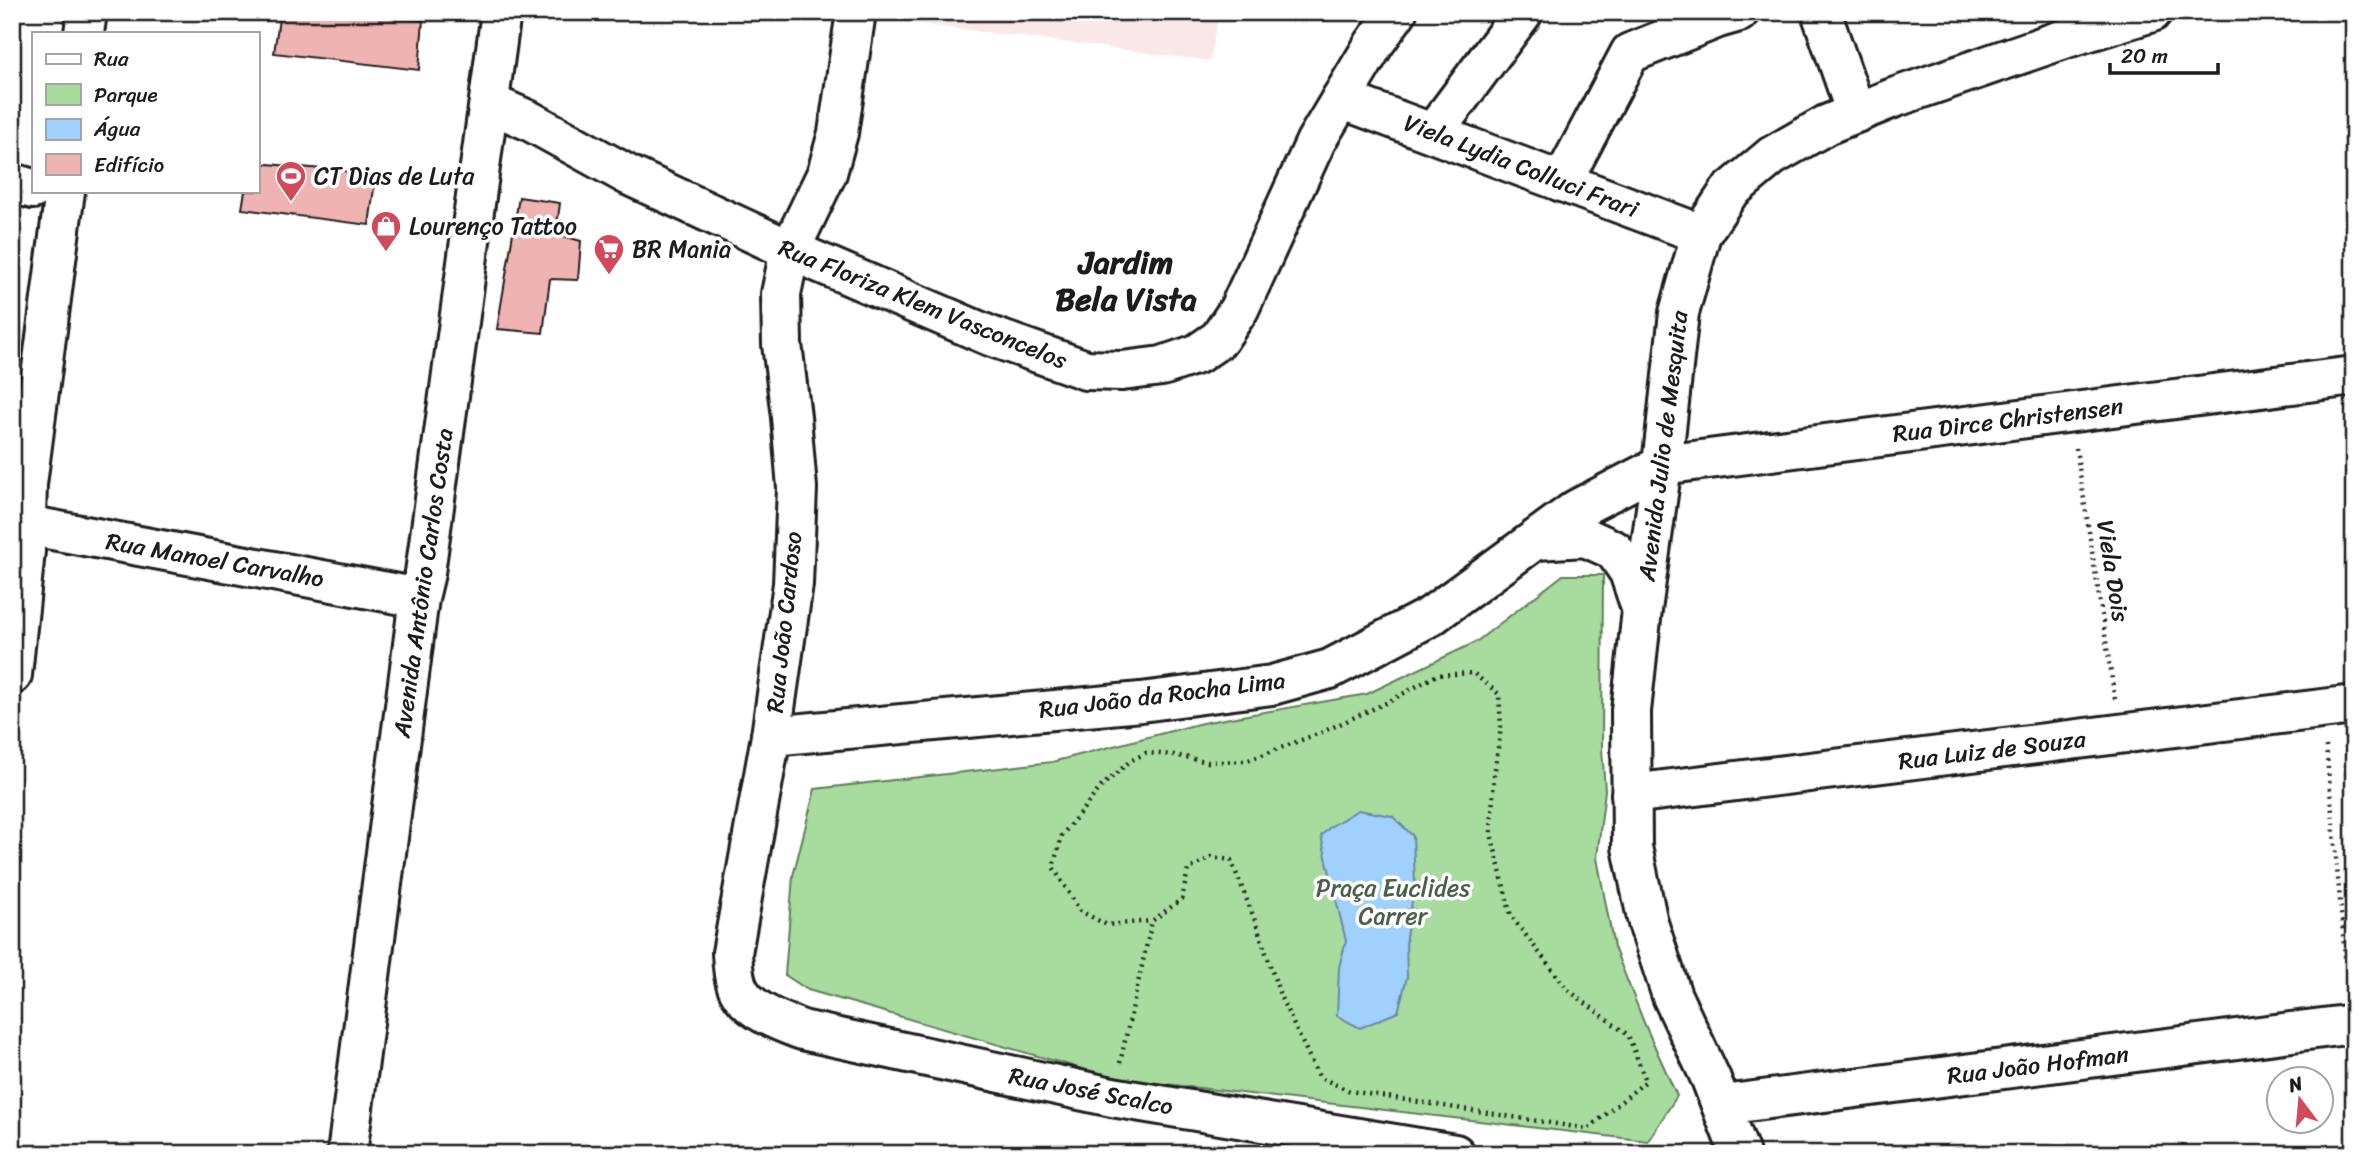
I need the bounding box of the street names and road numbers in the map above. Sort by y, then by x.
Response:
street label: Viela Lydia Colluci Frari [1397,102,1646,231]
street label: Rua Floriza Klem Vasconcelos [772,227,1074,381]
street label: Avenida Julio de Mesquita [1625,307,1701,585]
street label: Rua Dirce Christensen [1890,385,2126,455]
street label: Avenida Antônio Carlos Costa [380,426,466,741]
street label: Viela Dois [2084,517,2142,625]
street label: Rua Manoel Carvalho [103,520,327,600]
street label: Rua João Cardoso [754,529,814,715]
street label: Rua João da Rocha Lima [1036,659,1288,731]
street label: Rua Luiz de Souza [1896,718,2089,782]
street label: Rua João Hofman [1945,1033,2131,1097]
street label: Rua José Scalco [1005,1055,1177,1127]

